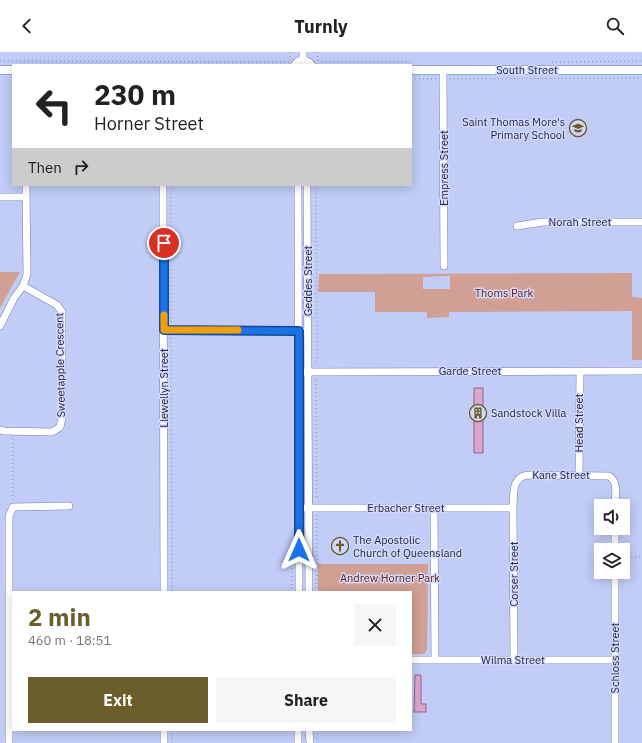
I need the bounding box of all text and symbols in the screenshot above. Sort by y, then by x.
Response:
icon: back [16,15,38,37]
text: Turnly [294,15,348,38]
icon: search [604,15,626,37]
street label: South Street [496,63,558,77]
text: 230 m [94,76,176,113]
icon: left [28,80,80,132]
text: Horner Street [94,112,204,135]
place label: Saint Thomas More's Primary School [462,115,565,142]
school or university icon: Saint Thomas More's Primary School [568,118,588,138]
street label: Empress Street [437,130,451,206]
icon: right [70,156,92,178]
text: Then [28,158,62,177]
street label: Norah Street [549,215,612,229]
pin [147,226,181,260]
icon: arrive [153,232,175,254]
street label: Geddes Street [301,246,315,316]
park label: Thoms Park [475,286,533,300]
street label: Sweetapple Crescent [52,312,68,418]
street label: Llewellyn Street [157,348,171,428]
street label: Garde Street [439,364,501,378]
street label: Head Street [572,393,586,452]
building icon: Sandstock Villa [468,403,488,423]
place label: Sandstock Villa [491,406,566,420]
street label: Kane Street [532,468,590,482]
map controls [594,499,630,579]
button: sound [594,499,630,535]
street label: Erbacher Street [367,501,445,515]
position arrow [278,529,320,571]
place label: The Apostolic Church of Queensland [353,533,462,560]
church icon: The Apostolic Church of Queensland [330,536,350,556]
street label: Corser Street [507,541,521,607]
button: layers [594,543,630,579]
park label: Andrew Horner Park [340,571,440,585]
text: 2 min [28,601,91,633]
button: close [354,604,396,646]
street label: Schloss Street [608,622,622,693]
text: 460 m · 18:51 [28,632,111,649]
street label: Wilma Street [481,653,545,667]
button: Exit [28,677,208,723]
button: Share [216,677,396,723]

